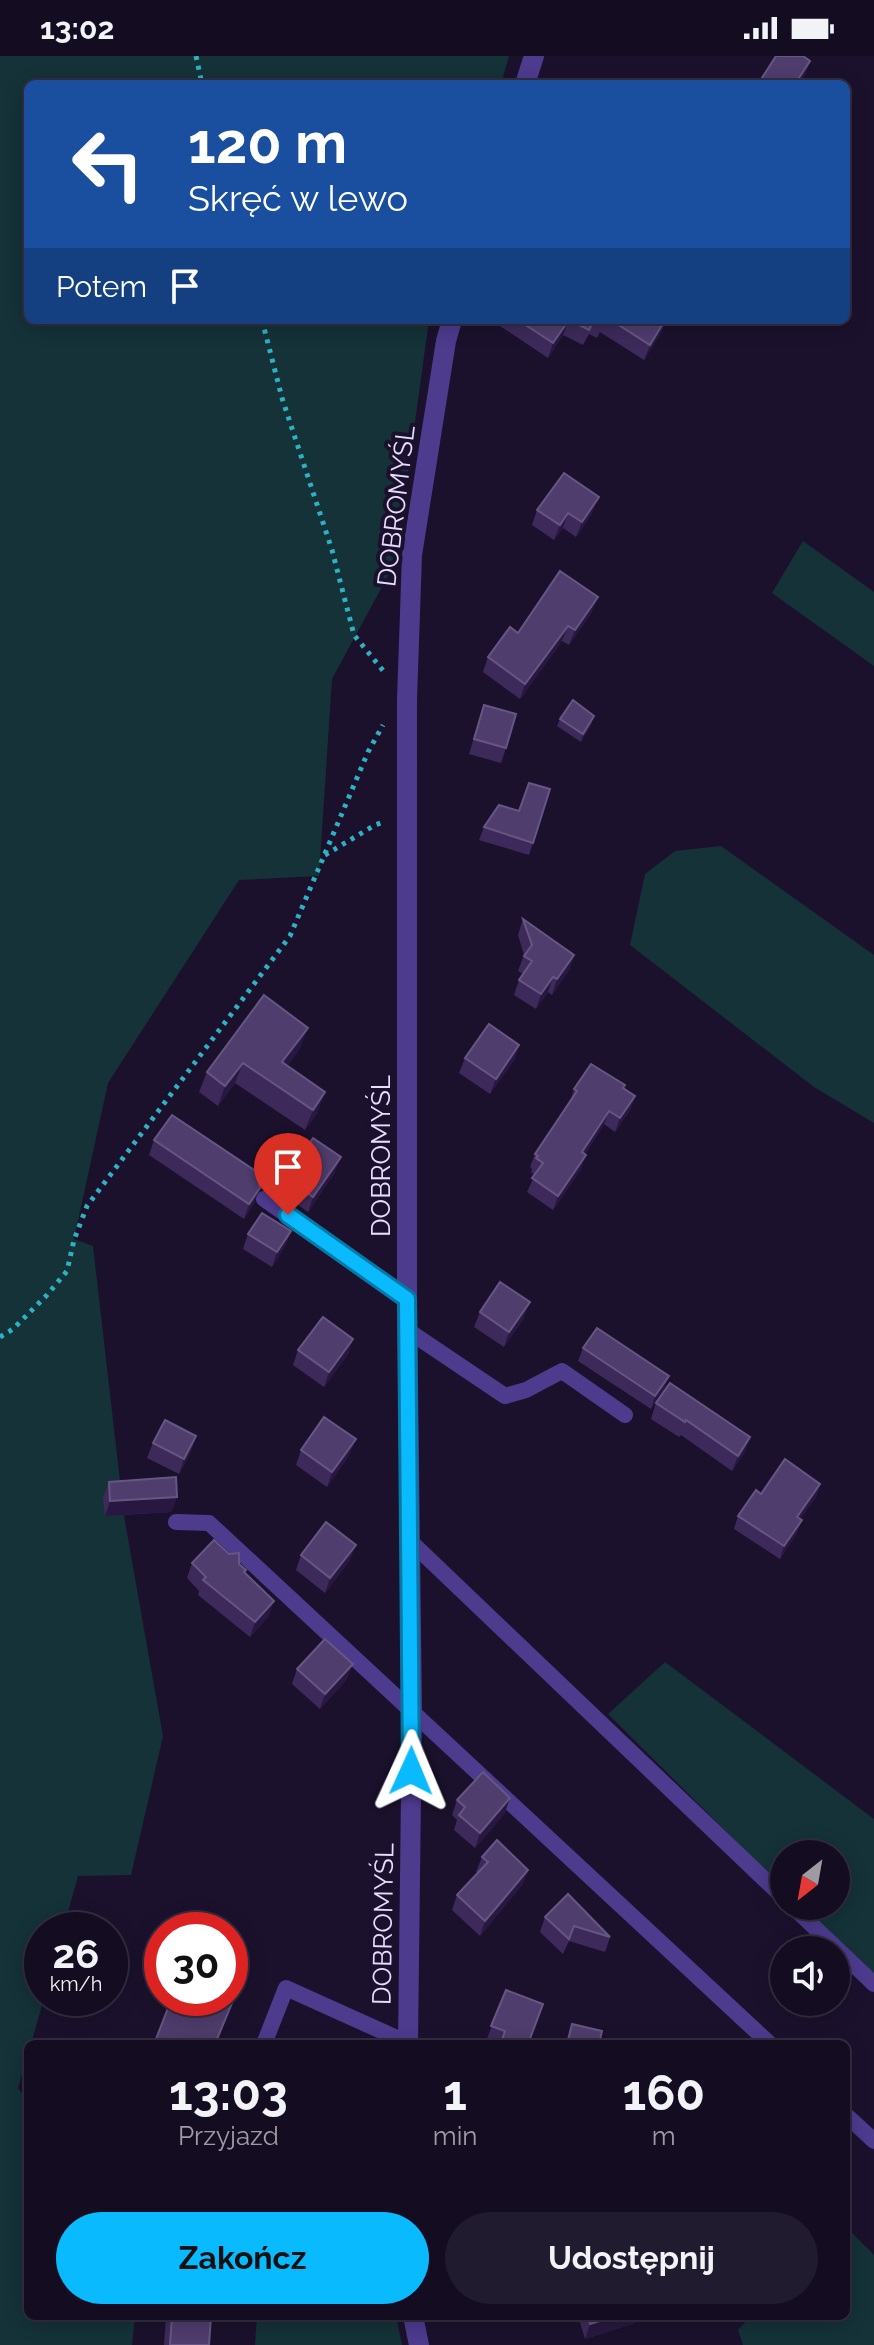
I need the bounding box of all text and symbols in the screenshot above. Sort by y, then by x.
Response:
text: 13:02 [40,11,114,46]
text: 120 m [188,110,347,176]
icon: left [56,112,160,216]
text: Skręć w lewo [188,177,408,219]
icon: arrive [163,264,207,308]
text: Potem [56,269,147,304]
street label: DOBROMYŚL [370,424,421,588]
street label: DOBROMYŚL [365,1075,396,1237]
pin [254,1133,322,1215]
icon: arrive [266,1145,310,1189]
position arrow [369,1729,453,1813]
north arrow [770,1840,850,1920]
map controls [770,1840,850,2016]
street label: DOBROMYŚL [366,1843,399,2005]
speed limit sign: 30 [144,1912,248,2016]
text: 26 [53,1930,99,1977]
button: sound [770,1936,850,2016]
text: km/h [50,1972,102,1996]
text: 13:03 [169,2065,288,2121]
text: 1 [443,2065,467,2121]
text: 160 [623,2065,705,2121]
text: Przyjazd [178,2121,279,2151]
text: min [433,2121,478,2151]
text: m [652,2121,676,2151]
button: Zakończ [56,2212,429,2304]
button: Udostępnij [445,2212,818,2304]

